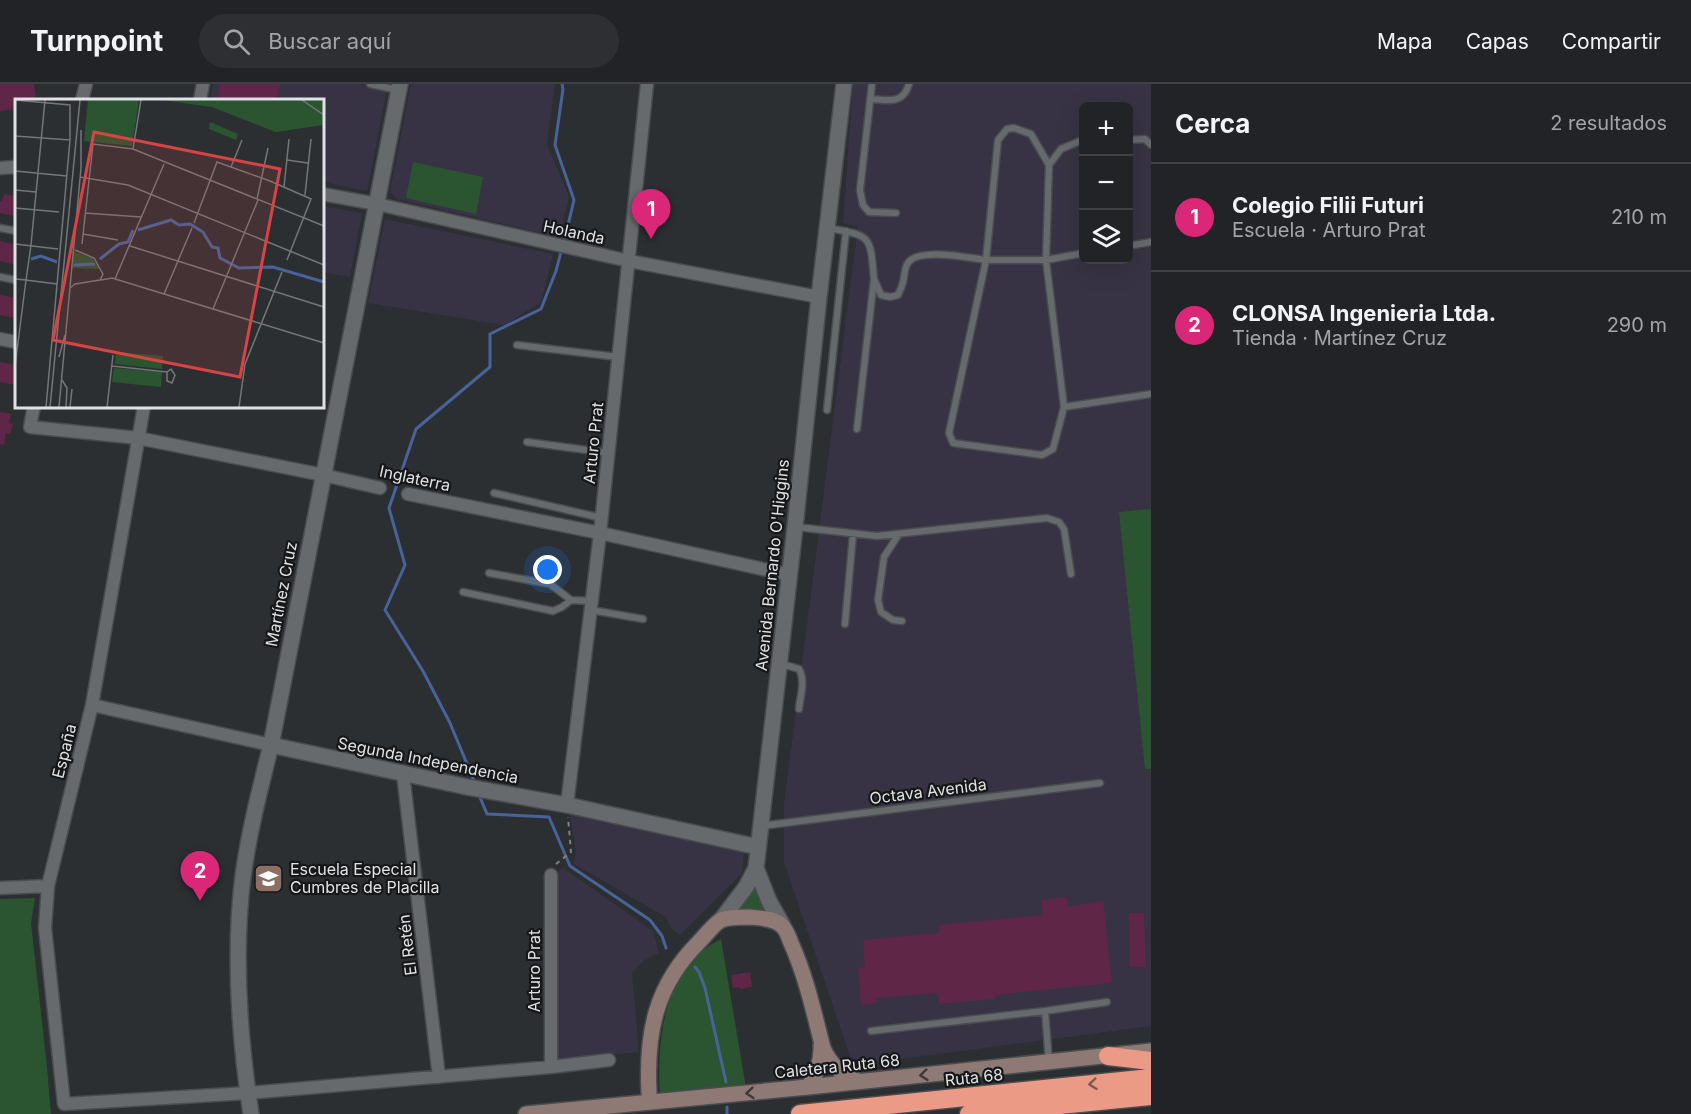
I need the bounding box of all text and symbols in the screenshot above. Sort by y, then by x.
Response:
search box [199,14,619,68]
text: Turnpoint [30,24,163,58]
icon: search [220,25,253,58]
text: Buscar aquí [268,28,391,54]
text: Mapa [1377,29,1433,54]
text: Capas [1466,29,1529,54]
text: Compartir [1562,29,1661,54]
inset map [15,99,324,408]
map controls [1079,102,1133,264]
button: + [1079,102,1133,156]
text: Cerca [1175,108,1250,139]
text: 2 resultados [1550,111,1667,135]
button: − [1079,156,1133,210]
pin: 1 [632,190,670,239]
text: Colegio Filii Futuri [1232,192,1424,218]
text: 1 [1190,205,1199,229]
text: 210 m [1611,205,1667,229]
button: layers [1079,210,1133,264]
street label: Holanda [541,216,607,248]
text: Escuela · Arturo Prat [1232,218,1425,242]
text: CLONSA Ingenieria Ltda. [1232,300,1496,326]
text: 2 [1188,313,1201,337]
text: 290 m [1607,313,1667,337]
text: Tienda · Martínez Cruz [1232,326,1447,350]
street label: Arturo Prat [579,401,607,485]
street label: Avenida Bernardo O'Higgins [751,458,793,672]
street label: Inglaterra [378,461,452,495]
street label: Martínez Cruz [261,540,301,648]
your location [533,555,562,584]
street label: España [48,722,80,780]
street label: Segunda Independencia [336,733,520,787]
street label: Octava Avenida [868,774,988,808]
pin: 2 [180,852,220,901]
place label: Escuela Especial Cumbres de Placilla [290,859,439,897]
school or university icon: Escuela Especial Cumbres de Placilla [253,862,285,894]
street label: El Retén [393,913,421,977]
street label: Arturo Prat [524,930,544,1012]
street label: Caletera Ruta 68 [773,1049,901,1083]
street label: Ruta 68 [944,1064,1004,1090]
one-way arrow [919,1068,929,1081]
one-way arrow [1088,1077,1097,1090]
one-way arrow [745,1086,754,1099]

